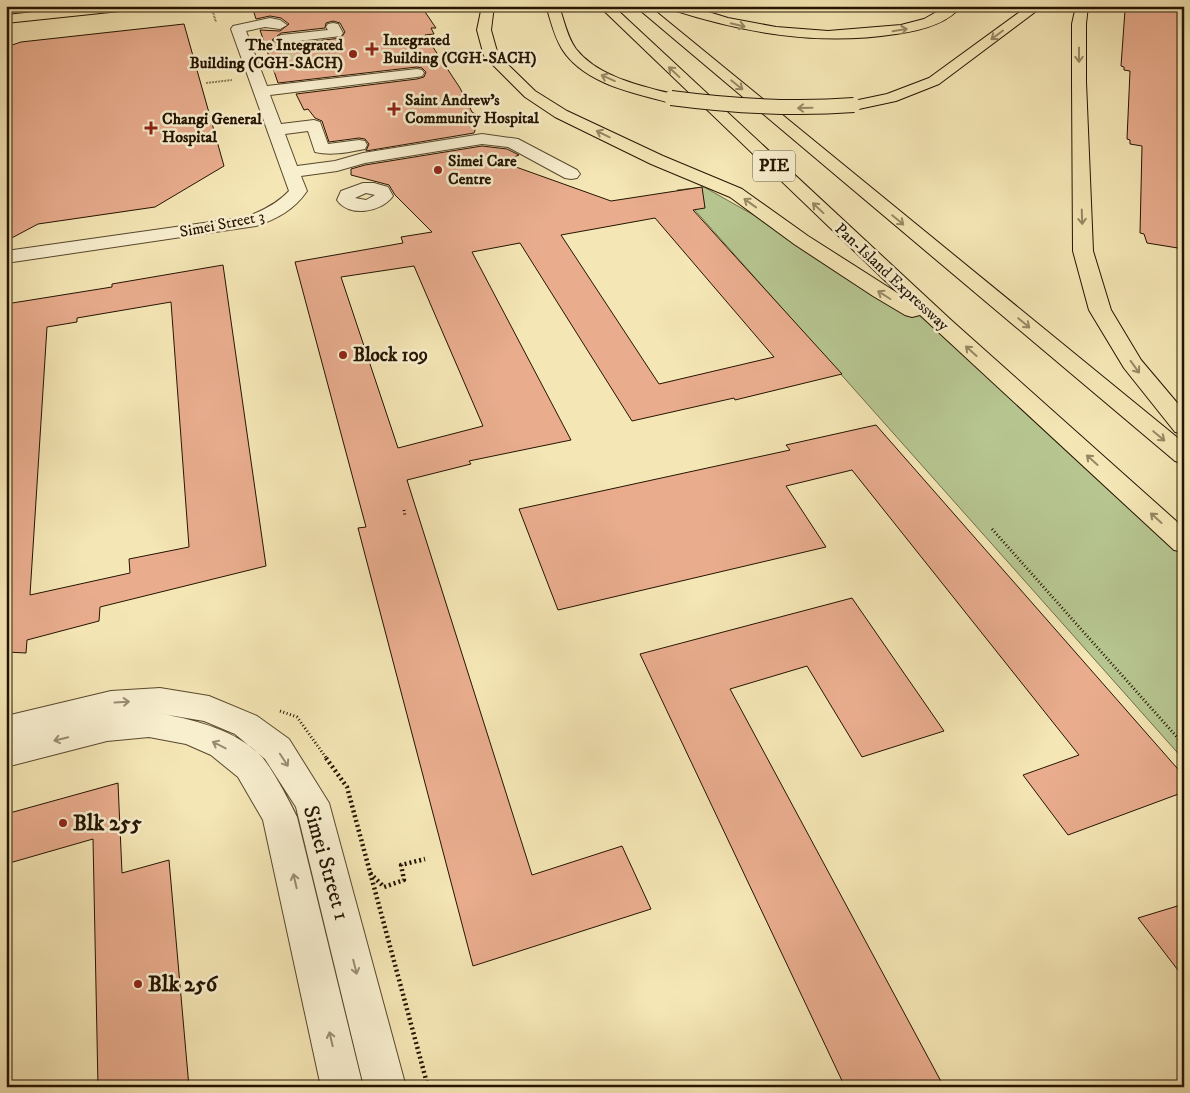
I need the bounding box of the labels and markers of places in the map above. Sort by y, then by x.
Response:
place label: Integrated Building (CGH-SACH) [383,30,536,68]
place label: The Integrated Building (CGH-SACH) [190,35,344,73]
marker: Integrated Building (CGH-SACH) [365,42,379,56]
marker: The Integrated Building (CGH-SACH) [347,48,359,60]
place label: Saint Andrew's Community Hospital [405,90,540,128]
marker: Saint Andrew's Community Hospital [387,102,401,116]
place label: Changi General Hospital [162,109,263,147]
marker: Changi General Hospital [144,121,158,135]
place label: Simei Care Centre [448,151,517,189]
marker: Simei Care Centre [432,164,444,176]
place label: Block 109 [353,344,428,367]
marker: Block 109 [337,349,349,361]
place label: Blk 255 [73,810,142,837]
marker: Blk 255 [57,817,69,829]
place label: Blk 256 [148,971,219,998]
marker: Blk 256 [132,978,144,990]

